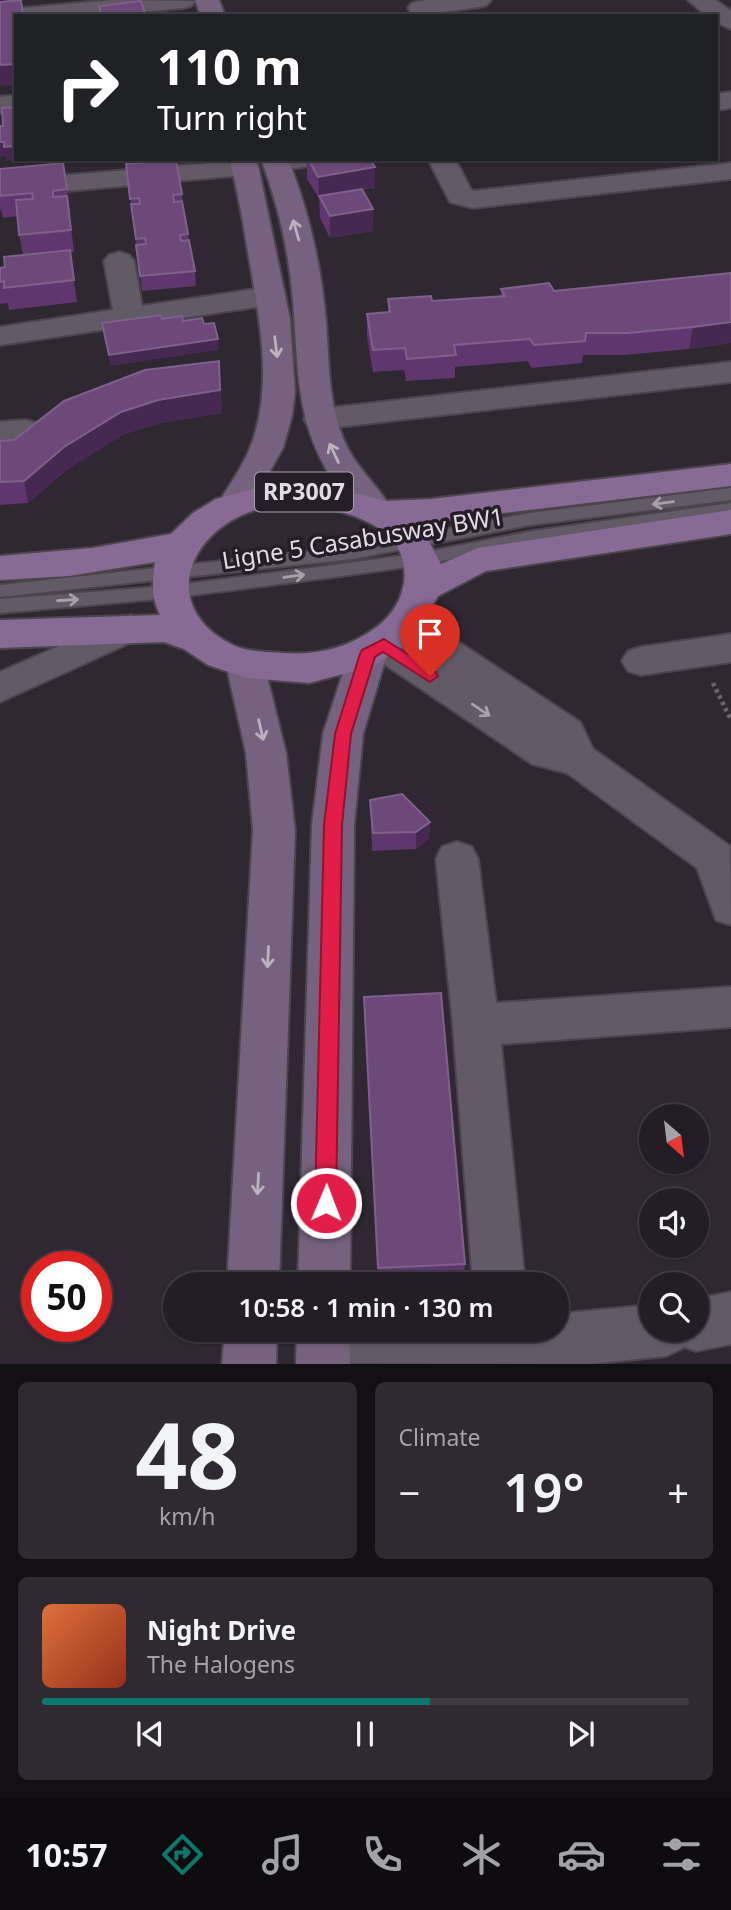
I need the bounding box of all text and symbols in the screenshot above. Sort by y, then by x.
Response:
text: 110 m [157,33,302,99]
icon: right [42,42,133,133]
text: Turn right [157,96,307,139]
one-way arrow [289,219,302,242]
one-way arrow [270,335,283,358]
one-way arrow [326,443,340,464]
road number: RP3007 [255,472,353,512]
one-way arrow [652,496,675,509]
street label: Ligne 5 Casabusway BW1 [219,499,506,576]
one-way arrow [282,570,305,583]
one-way arrow [56,593,79,606]
pin [400,604,460,676]
icon: arrive [411,615,449,653]
one-way arrow [471,703,490,717]
one-way arrow [255,718,269,741]
one-way arrow [261,945,274,968]
north arrow [639,1104,709,1174]
map controls [639,1104,709,1342]
position arrow [289,1166,363,1240]
one-way arrow [251,1172,264,1195]
button: sound [639,1188,709,1258]
speed limit sign: 50 [21,1251,112,1342]
button: search [639,1272,709,1342]
text: 10:58 · 1 min · 130 m [239,1289,493,1325]
text: 48 [135,1392,239,1516]
text: Climate [399,1421,481,1453]
text: 19° [503,1456,585,1527]
text: − [399,1466,420,1518]
text: + [667,1466,689,1518]
text: km/h [159,1500,216,1532]
text: Night Drive [147,1612,296,1648]
text: The Halogens [147,1648,295,1680]
icon: previous [131,1715,169,1753]
icon: pause [346,1715,384,1753]
icon: next [562,1715,600,1753]
icon: directions [158,1830,207,1879]
icon: music [258,1830,307,1879]
icon: phone [358,1830,407,1879]
icon: climate [457,1830,506,1879]
icon: car [557,1830,606,1879]
icon: filters [657,1830,706,1879]
text: 10:57 [25,1833,108,1876]

